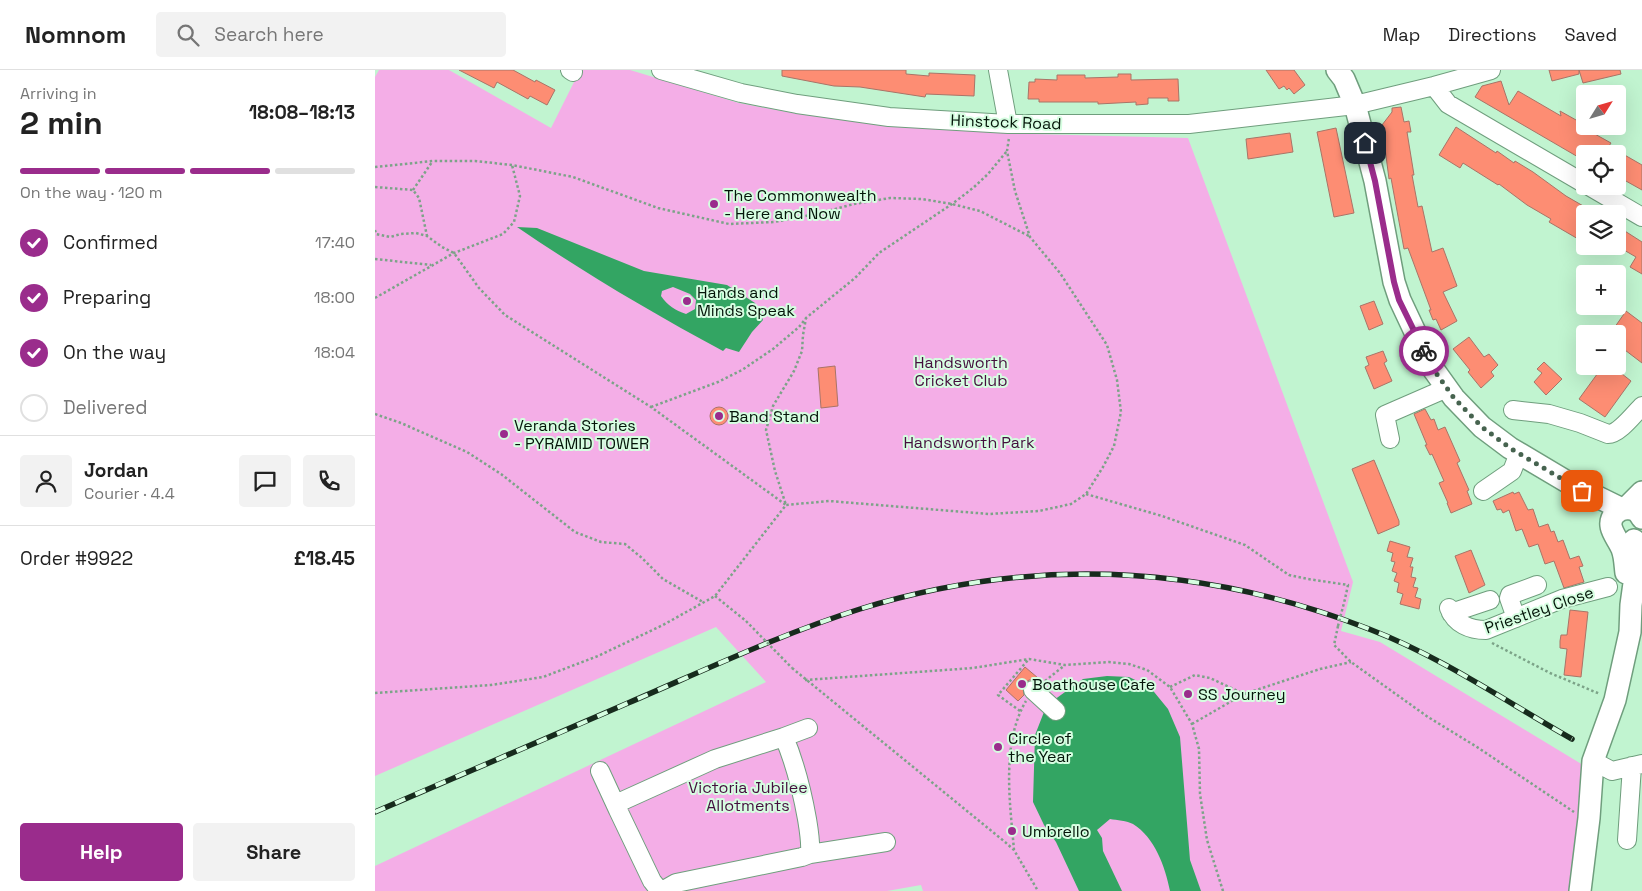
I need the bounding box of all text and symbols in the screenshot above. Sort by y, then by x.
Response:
search box [156,12,506,57]
text: Nomnom [25,19,126,50]
icon: search [174,21,202,49]
text: Search here [214,22,324,47]
text: Map [1383,23,1420,46]
text: Directions [1448,23,1537,46]
text: Saved [1565,23,1617,46]
text: Arriving in [20,83,97,104]
north arrow [1576,85,1626,135]
map controls [1576,85,1626,375]
text: 18:08–18:13 [249,100,355,125]
text: 2 min [20,103,103,143]
street label: Hinstock Road [950,110,1062,134]
pin [1344,122,1386,164]
icon: home [1351,129,1379,157]
button: locate [1576,145,1626,195]
text: On the way · 120 m [20,182,163,203]
place label: The Commonwealth - Here and Now [724,185,877,224]
marker: The Commonwealth - Here and Now [708,198,720,210]
button: layers [1576,205,1626,255]
icon: check [20,229,48,257]
text: Confirmed [63,230,158,255]
text: 17:40 [315,232,355,253]
button: + [1576,265,1626,315]
place label: Hands and Minds Speak [697,282,795,321]
icon: check [20,284,48,312]
text: Preparing [63,285,151,310]
text: 18:00 [314,287,355,308]
marker: Hands and Minds Speak [681,295,693,307]
button: − [1576,325,1626,375]
courier [1399,326,1449,376]
icon: bike [1410,337,1438,365]
icon: check [20,339,48,367]
text: On the way [63,340,166,365]
text: 18:04 [314,342,355,363]
park label: Handsworth Cricket Club [914,352,1008,391]
text: Delivered [63,395,148,420]
place label: Band Stand [729,406,819,427]
marker: Band Stand [713,410,725,422]
place label: Veranda Stories - PYRAMID TOWER [514,415,649,454]
marker: Veranda Stories - PYRAMID TOWER [498,428,510,440]
park label: Handsworth Park [903,432,1035,453]
button: person [20,455,72,507]
button: chat [239,455,291,507]
button: phone [303,455,355,507]
text: Jordan [84,458,149,483]
pin [1561,470,1603,512]
icon: bag [1568,477,1596,505]
text: Courier · 4.4 [84,483,175,504]
text: Order #9922 [20,546,133,571]
text: £18.45 [294,546,355,571]
street label: Priestley Close [1482,582,1596,638]
place label: Boathouse Cafe [1032,674,1155,695]
marker: Boathouse Cafe [1016,678,1028,690]
place label: SS Journey [1198,684,1286,705]
marker: SS Journey [1182,688,1194,700]
place label: Circle of the Year [1008,728,1072,767]
marker: Circle of the Year [992,741,1004,753]
park label: Victoria Jubilee Allotments [688,777,808,816]
place label: Umbrello [1022,821,1090,842]
button: Help [20,823,183,881]
button: Share [193,823,355,881]
marker: Umbrello [1006,825,1018,837]

